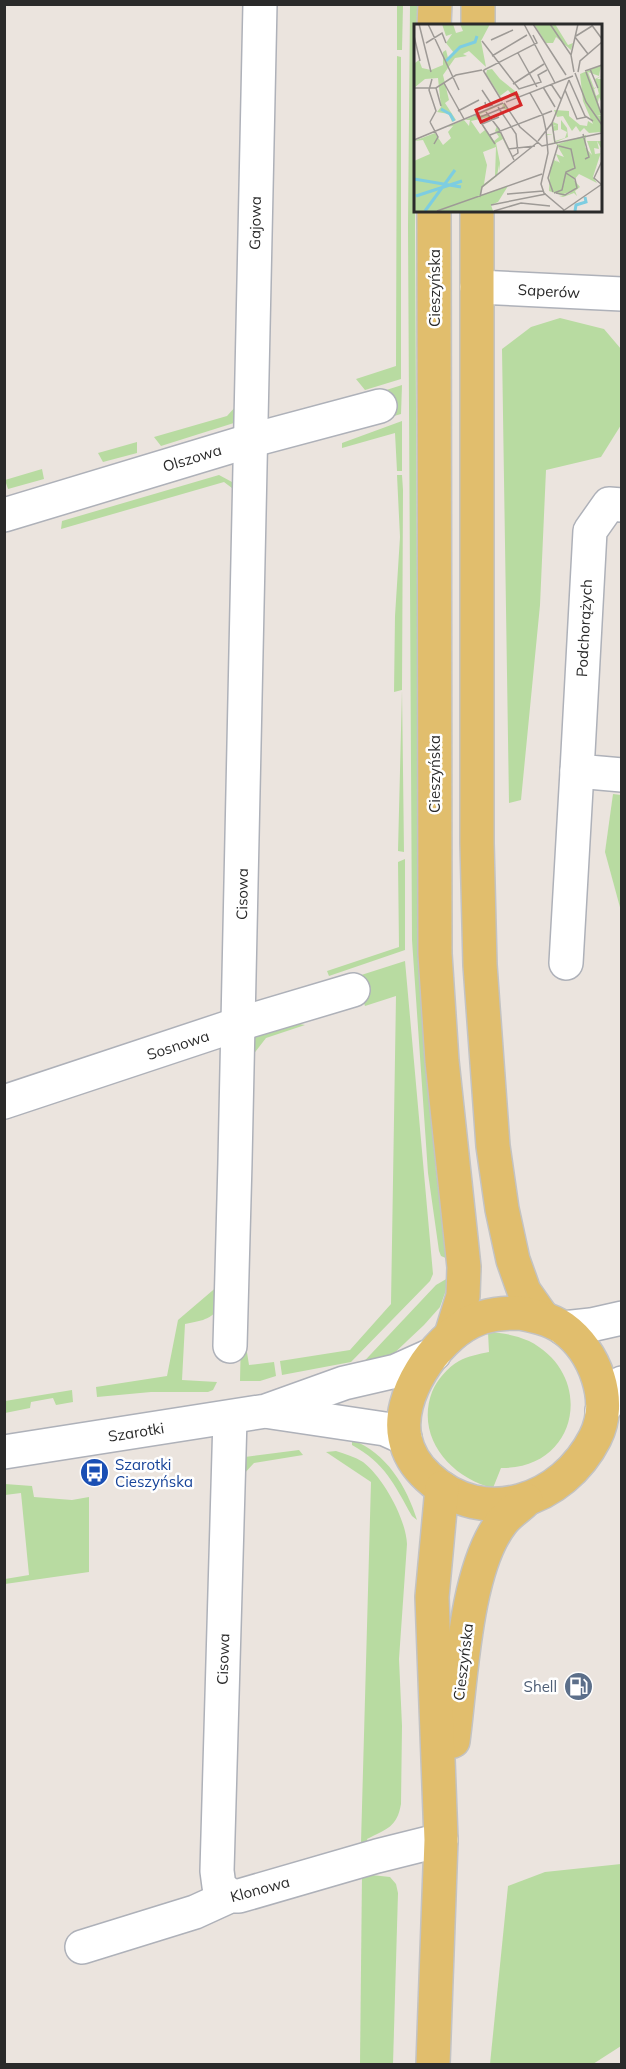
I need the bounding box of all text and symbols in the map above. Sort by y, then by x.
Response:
inset map [414,24,602,212]
street label: Gajowa [245,196,265,250]
street label: Cieszyńska [425,249,444,327]
street label: Saperów [517,280,581,302]
street label: Olszowa [160,440,224,476]
street label: Podchorążych [572,579,596,677]
street label: Cieszyńska [425,735,444,813]
street label: Cisowa [232,868,252,920]
street label: Sosnowa [144,1026,212,1064]
street label: Szarotki [107,1418,165,1446]
place label: Szarotki Cieszyńska [115,1455,193,1491]
bus stop icon: Szarotki Cieszyńska [78,1457,110,1489]
street label: Cieszyńska [449,1622,477,1702]
street label: Cisowa [213,1633,233,1685]
fuel station icon: Shell [562,1670,594,1702]
place label: Shell [524,1677,557,1696]
street label: Klonowa [228,1872,292,1906]

